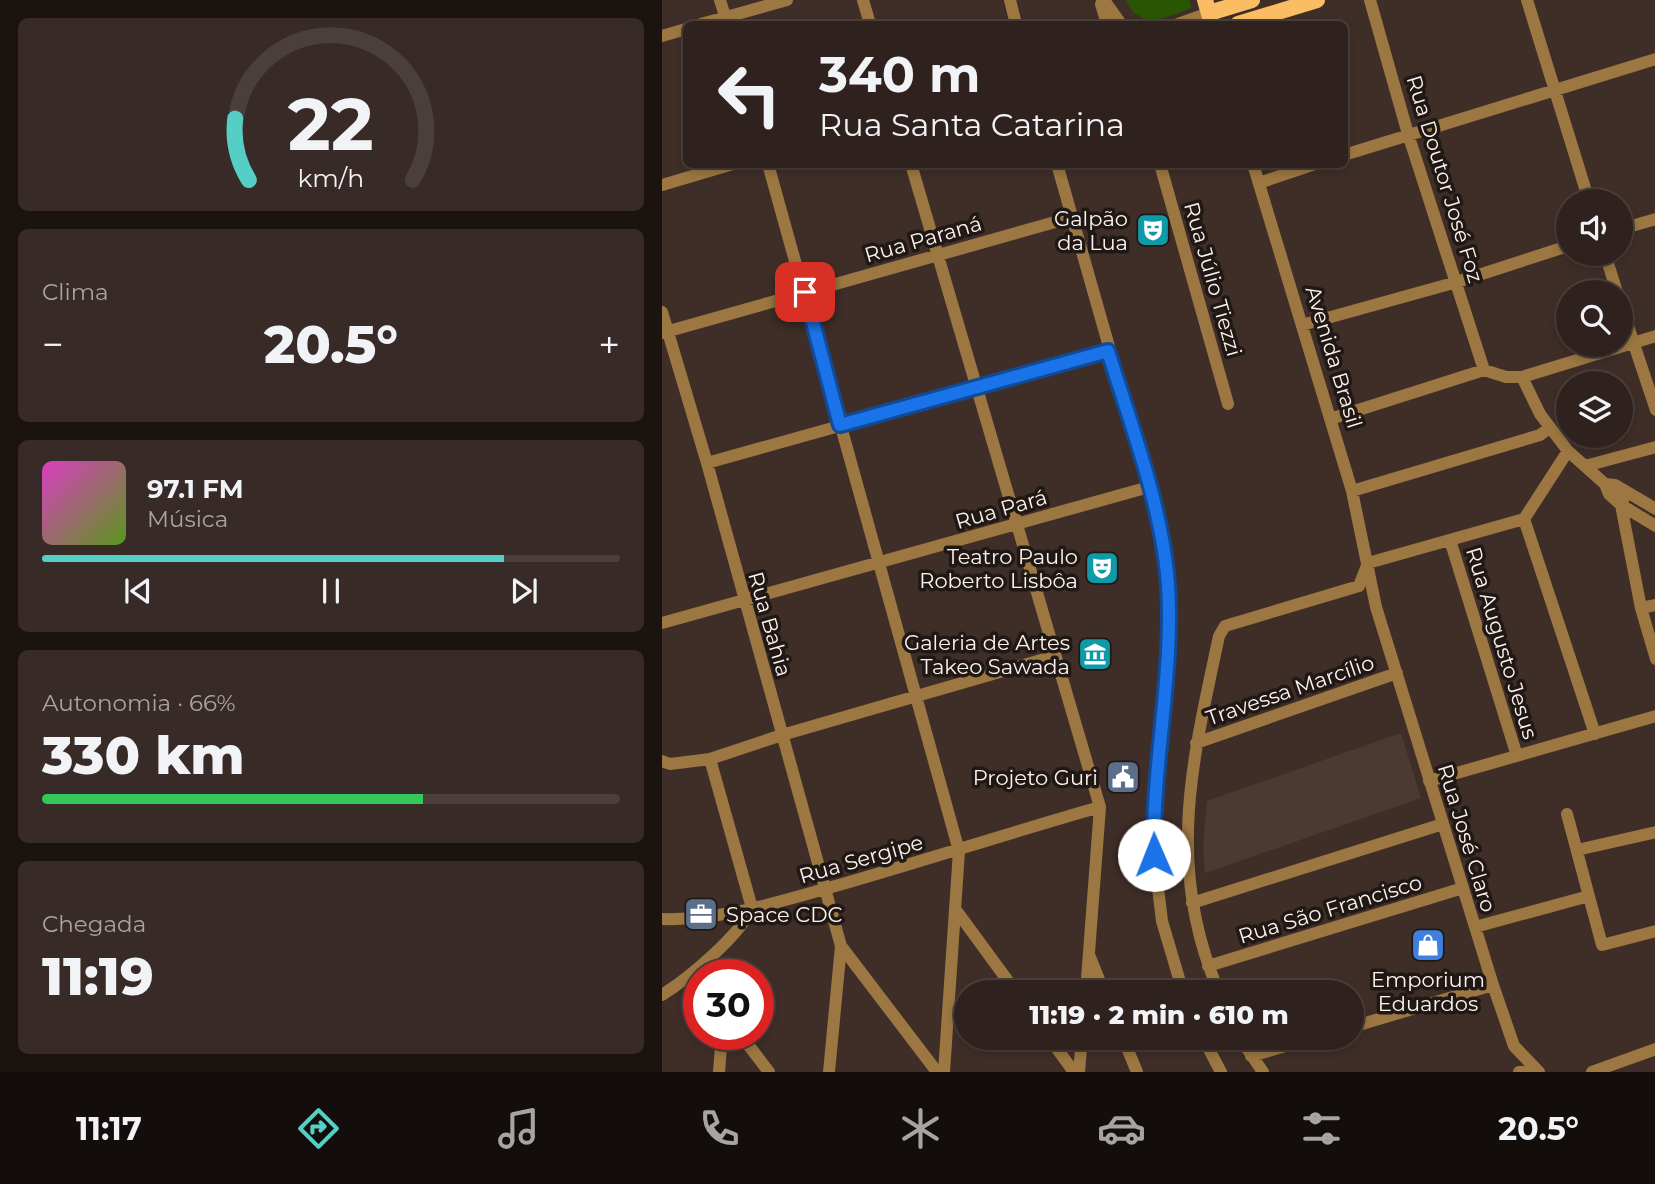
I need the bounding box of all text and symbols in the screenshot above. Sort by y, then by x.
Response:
text: 340 m [819,45,980,104]
icon: left [704,49,795,140]
street label: Rua Doutor José Foz [1401,72,1489,286]
text: 22 [288,81,374,169]
text: Rua Santa Catarina [819,105,1125,144]
text: km/h [298,163,364,193]
map controls [1556,189,1633,448]
button: sound [1556,189,1633,266]
street label: Rua Júlio Tiezzi [1179,199,1247,359]
place label: Galpão da Lua [1054,206,1128,255]
street label: Rua Paraná [861,210,985,268]
theatre icon: Galpão da Lua [1134,211,1172,249]
pin [775,262,835,322]
icon: arrive [786,273,824,311]
text: Clima [42,278,109,306]
button: search [1556,280,1633,357]
street label: Avenida Brasil [1300,283,1368,431]
text: 20.5° [264,313,398,376]
text: − [42,321,64,368]
text: + [598,321,620,368]
button: layers [1556,371,1633,448]
text: 97.1 FM [147,473,244,505]
street label: Rua Pará [952,484,1050,534]
text: Música [147,505,228,533]
place label: Teatro Paulo Roberto Lisbôa [919,544,1078,593]
street label: Rua Augusto Jesus [1461,544,1543,742]
theatre icon: Teatro Paulo Roberto Lisbôa [1083,549,1121,587]
street label: Rua Bahia [743,569,797,679]
icon: previous [119,572,157,610]
icon: pause [312,572,350,610]
icon: next [505,572,543,610]
place label: Galeria de Artes Takeo Sawada [904,630,1070,679]
museum icon: Galeria de Artes Takeo Sawada [1076,635,1114,673]
street label: Travessa Marcílio [1203,650,1377,730]
text: Autonomia · 66% [42,689,236,717]
text: 330 km [42,724,245,787]
public building icon: Projeto Guri [1104,758,1142,796]
street label: Rua José Claro [1433,761,1501,915]
place label: Projeto Guri [973,765,1098,790]
position arrow [1117,818,1191,892]
street label: Rua Sergipe [796,829,926,889]
street label: Rua São Francisco [1235,869,1425,949]
office icon: Space CDC [682,895,720,933]
place label: Space CDC [726,902,843,927]
text: Chegada [42,910,146,938]
shop icon: Emporium Eduardos [1409,926,1447,964]
text: 11:19 [42,945,154,1008]
speed limit sign: 30 [683,959,774,1050]
place label: Emporium Eduardos [1371,967,1485,1016]
text: 11:19 · 2 min · 610 m [1029,999,1289,1031]
icon: directions [294,1104,343,1153]
icon: music [494,1104,543,1153]
icon: phone [695,1104,744,1153]
icon: climate [896,1104,945,1153]
icon: car [1097,1104,1146,1153]
icon: filters [1297,1104,1346,1153]
text: 11:17 [76,1109,142,1148]
text: 20.5° [1498,1109,1579,1148]

